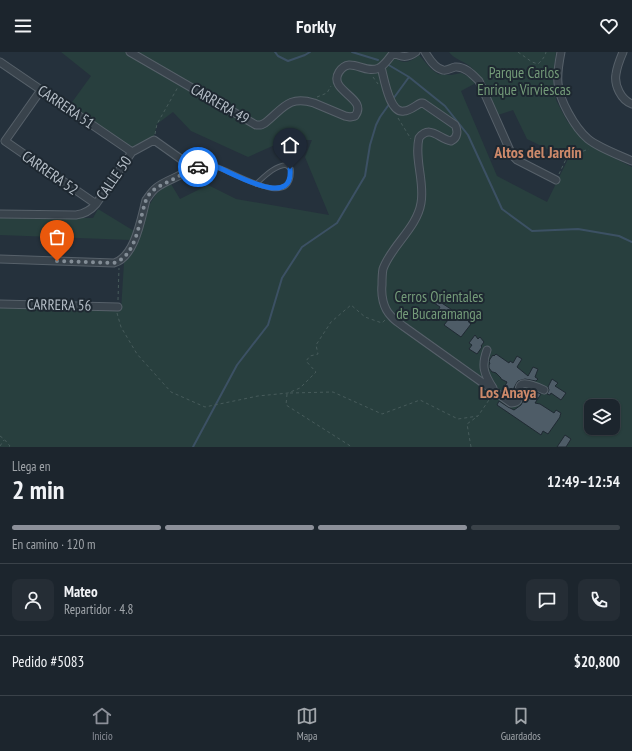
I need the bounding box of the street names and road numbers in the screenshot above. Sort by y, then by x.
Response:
street label: CARRERA 49 [188,79,253,128]
street label: CARRERA 51 [34,81,98,133]
street label: CARRERA 52 [18,146,82,199]
street label: CALLE 50 [92,152,136,203]
street label: CARRERA 56 [27,294,92,315]

